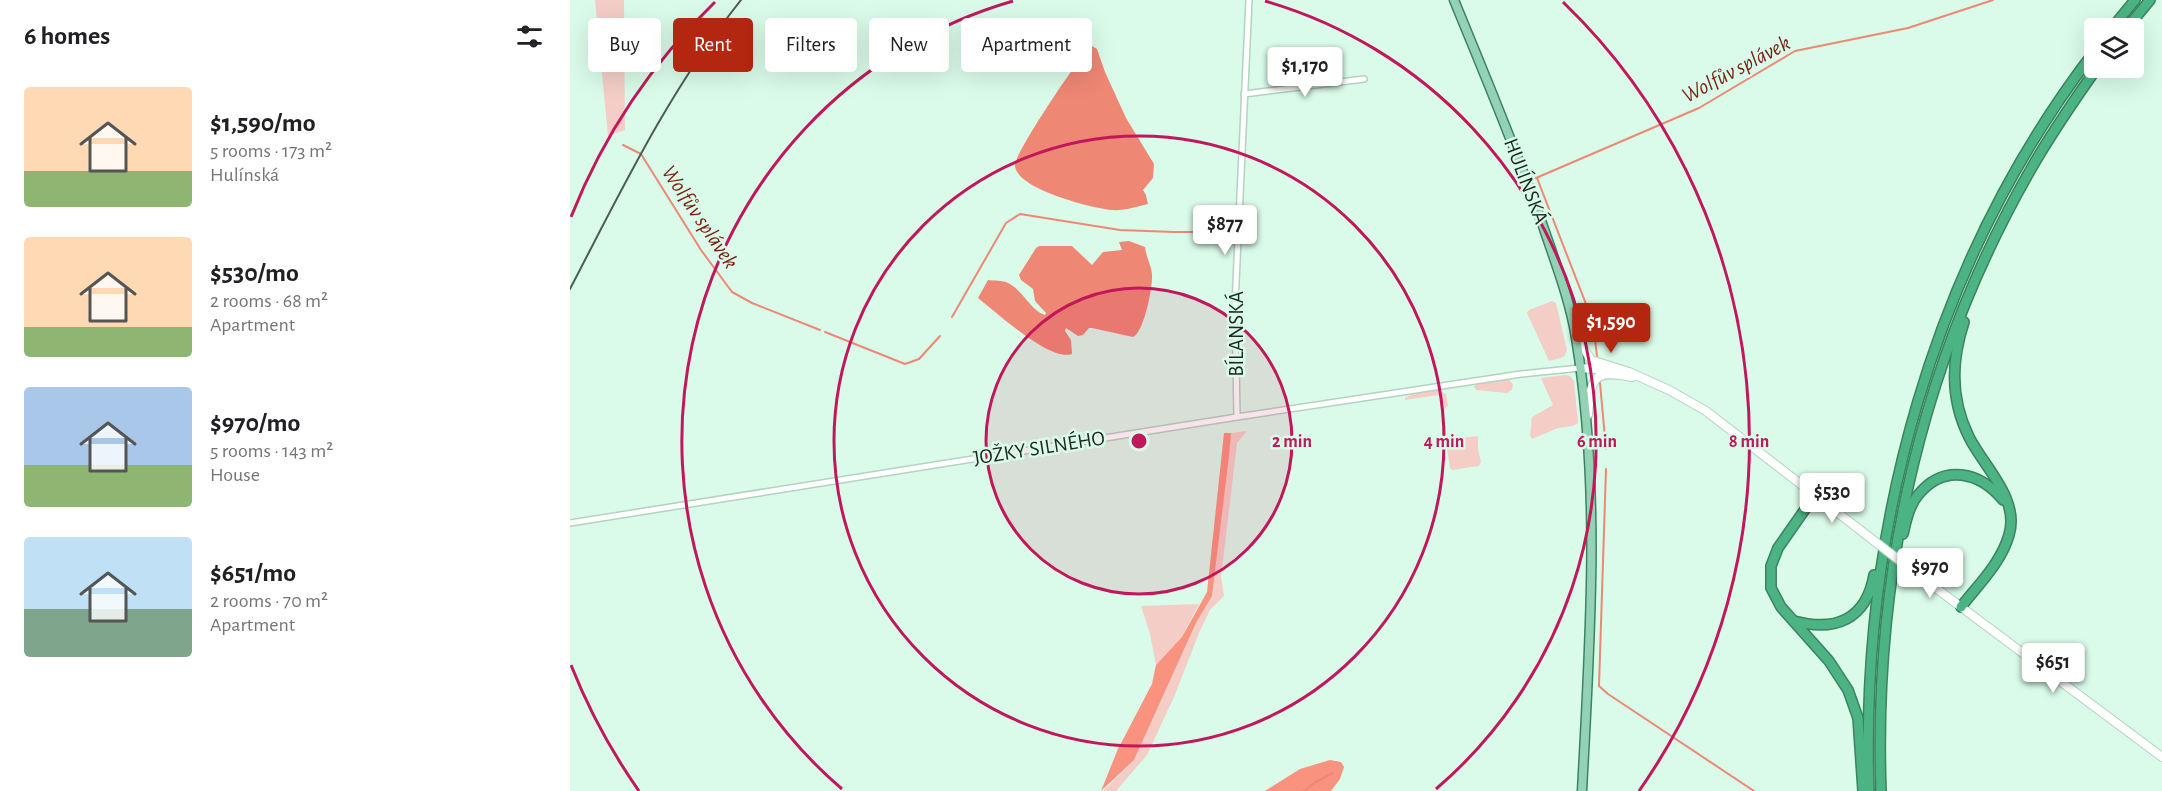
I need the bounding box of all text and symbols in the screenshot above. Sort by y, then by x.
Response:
chip: Buy [588,18,661,72]
chip: Rent [673,18,753,72]
chip: Filters [765,18,857,72]
chip: New [869,18,949,72]
chip: Apartment [961,18,1092,72]
map controls [2084,18,2144,78]
button: layers [2084,18,2144,78]
icon: filters [513,20,546,53]
text: 6 homes [24,23,110,49]
water label: Wolfův splávek [1678,31,1794,108]
pin: $1,170 [1256,47,1354,98]
text: $1,170 [1281,56,1329,76]
text: $1,590/mo [210,110,316,136]
icon: home [72,111,144,183]
street label: HULÍNSKÁ [1500,135,1554,227]
text: 5 rooms · 173 m² [210,141,332,161]
water label: Wolfův splávek [657,161,742,273]
text: Hulínská [210,165,279,185]
pin: $877 [1189,205,1261,256]
text: $877 [1207,214,1243,234]
text: $530/mo [210,260,299,286]
icon: home [72,261,144,333]
text: 2 rooms · 68 m² [210,291,328,311]
street label: BÍLANSKÁ [1224,291,1247,377]
pin: $1,590 [1562,303,1660,354]
text: $1,590 [1586,312,1636,332]
text: Apartment [210,315,295,335]
text: $970/mo [210,410,300,436]
icon: home [72,411,144,483]
street label: JOŽKY SILNÉHO [972,425,1106,469]
centre of rings [1129,431,1149,451]
text: 2 min [1272,433,1312,451]
text: 4 min [1424,433,1464,451]
text: 6 min [1577,433,1617,451]
text: 8 min [1729,433,1769,451]
text: 5 rooms · 143 m² [210,441,333,461]
text: House [210,465,260,485]
pin: $530 [1796,473,1868,524]
text: $530 [1814,482,1850,502]
pin: $970 [1894,548,1966,599]
text: $970 [1911,557,1949,577]
text: $651/mo [210,560,296,586]
icon: home [72,561,144,633]
text: 2 rooms · 70 m² [210,591,328,611]
text: Apartment [210,615,295,635]
pin: $651 [2017,643,2089,694]
text: $651 [2036,652,2070,672]

